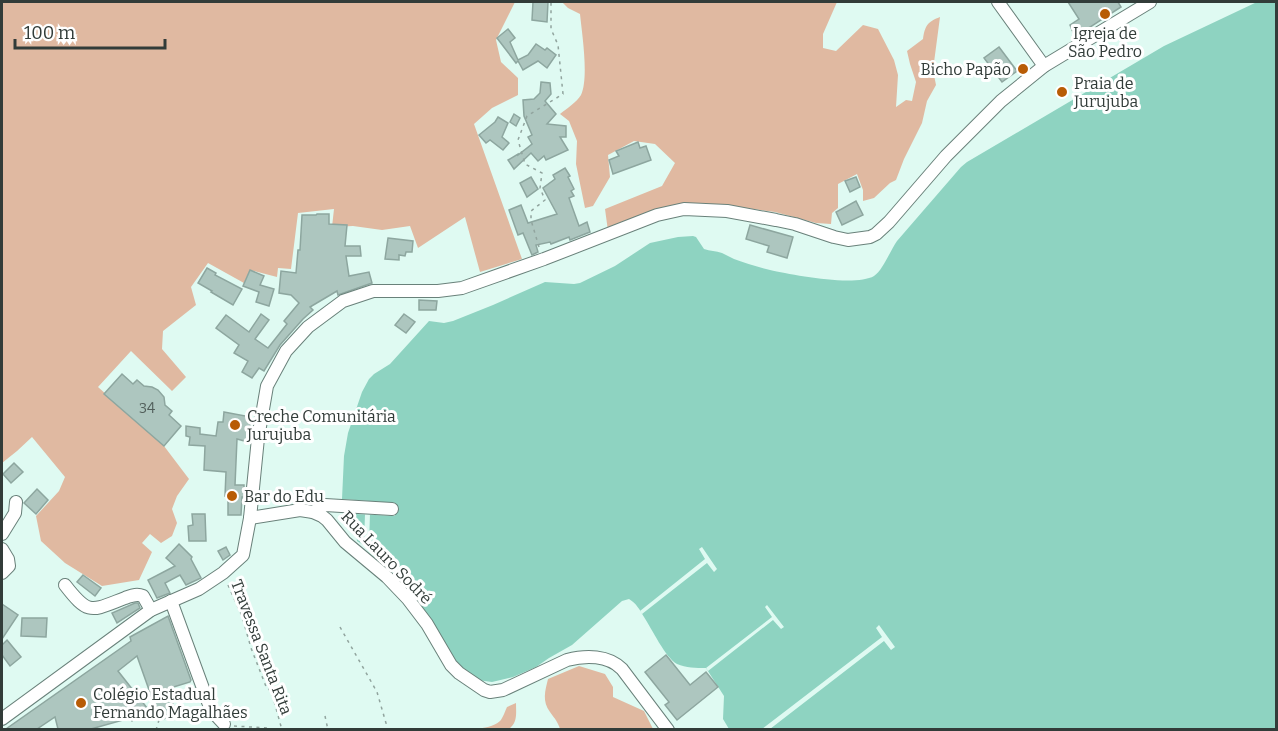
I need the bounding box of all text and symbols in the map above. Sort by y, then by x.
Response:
marker: Igreja de São Pedro [1098,7,1112,21]
scale bar [15,12,165,50]
text: 100 m [24,22,75,44]
place label: Igreja de São Pedro [1068,24,1142,61]
place label: Bicho Papão [921,60,1011,79]
marker: Bicho Papão [1016,62,1030,76]
place label: Praia de Jurujuba [1073,74,1138,111]
marker: Praia de Jurujuba [1055,85,1069,99]
house number: 34 [139,400,155,417]
place label: Creche Comunitária Jurujuba [246,407,396,444]
marker: Creche Comunitária Jurujuba [228,418,242,432]
place label: Bar do Edu [244,487,324,506]
marker: Bar do Edu [225,489,239,503]
street label: Rua Lauro Sodré [337,507,436,608]
street label: Travessa Santa Rita [227,577,296,718]
place label: Colégio Estadual Fernando Magalhães [93,685,248,722]
marker: Colégio Estadual Fernando Magalhães [74,696,88,710]

